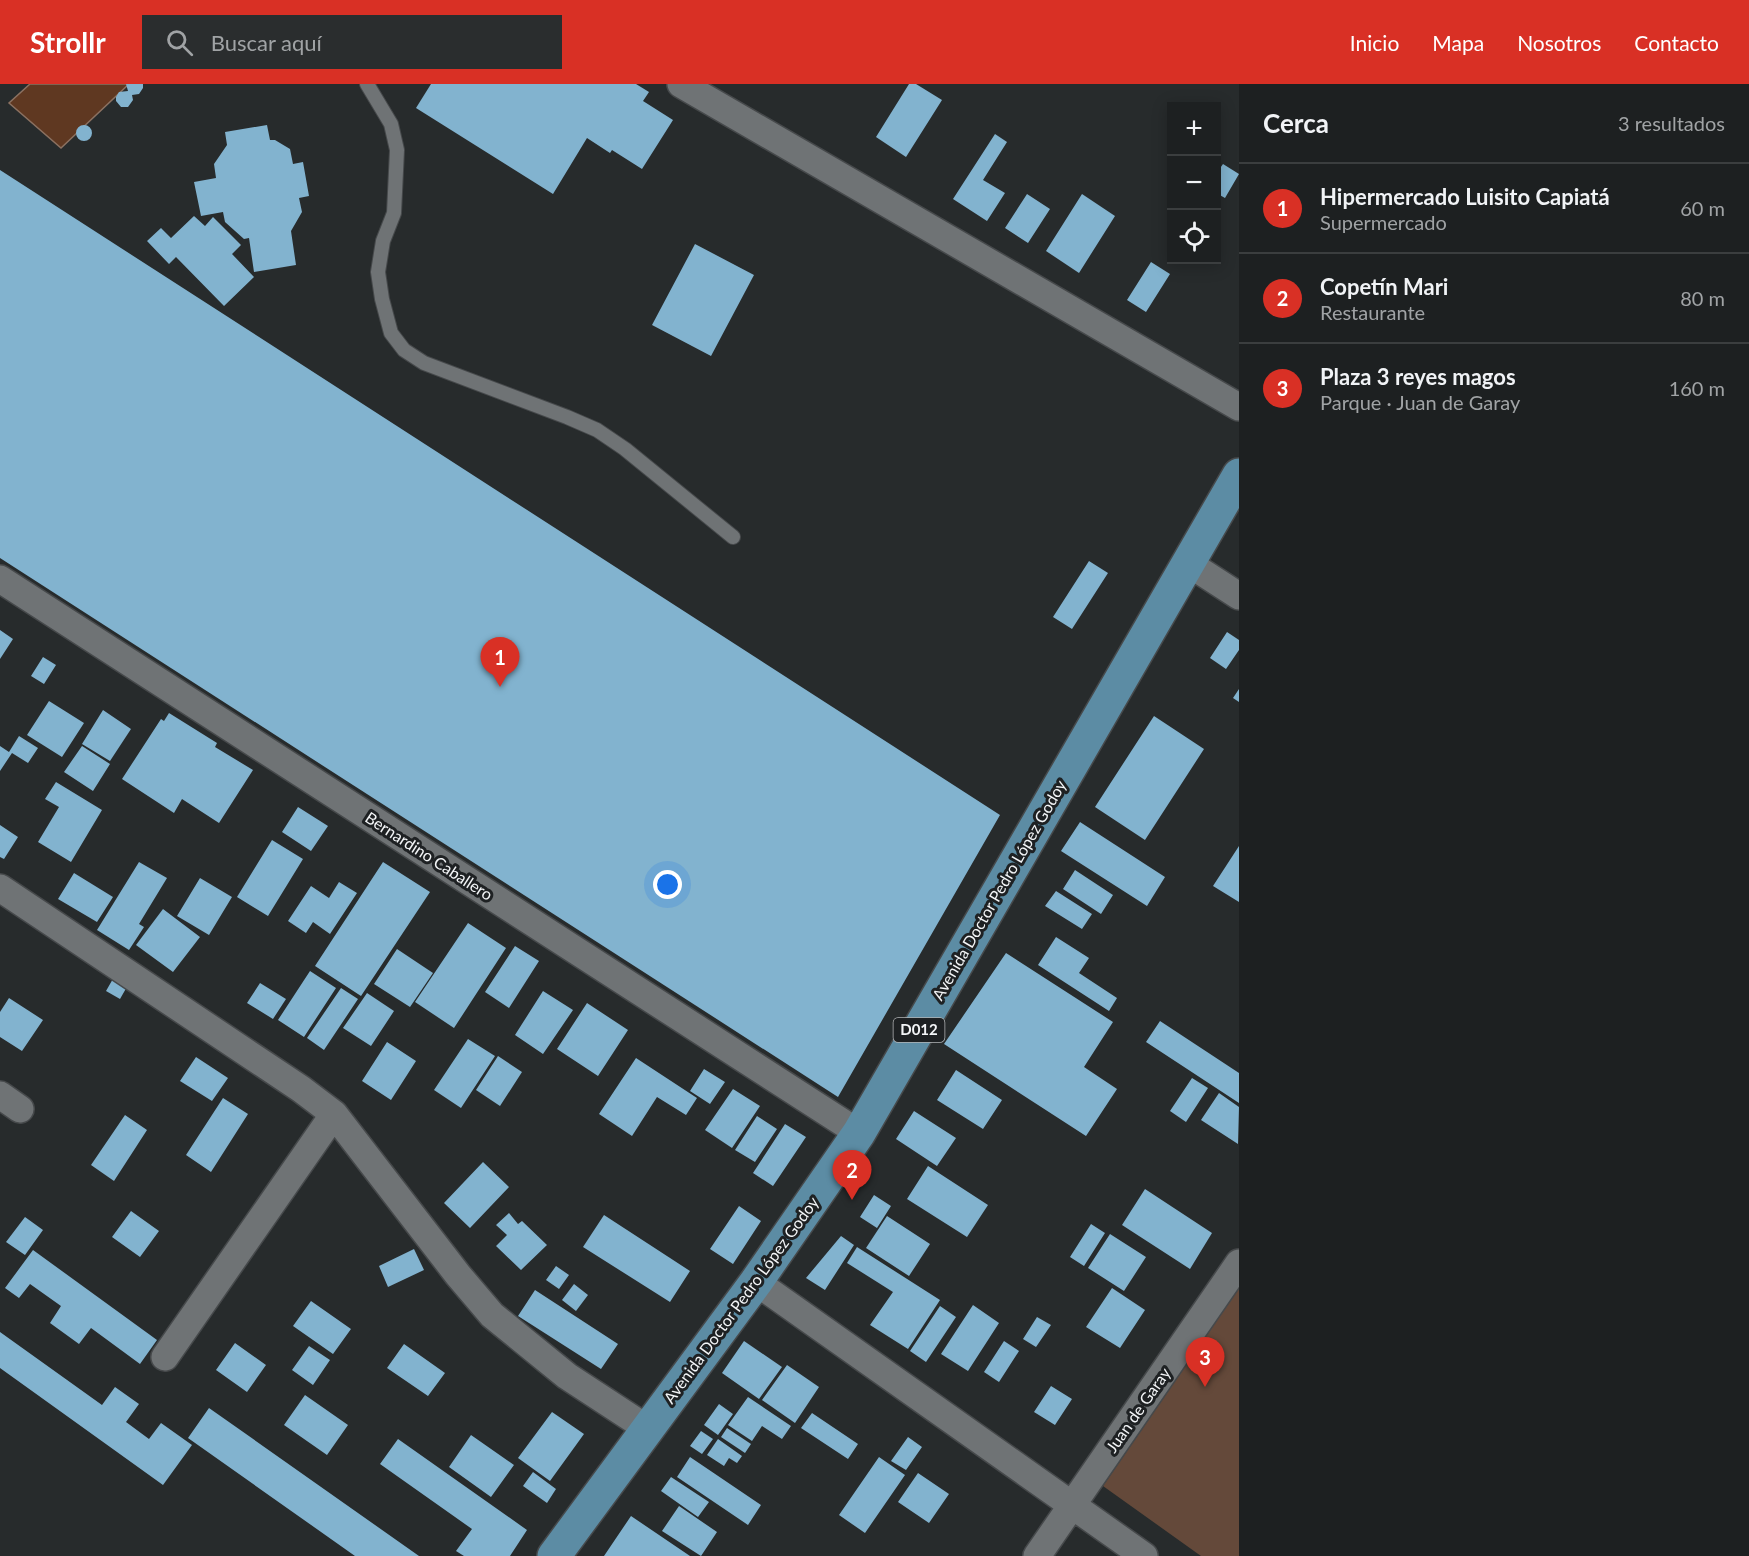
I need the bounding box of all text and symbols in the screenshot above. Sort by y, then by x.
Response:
search box [142,15,562,69]
text: Strollr [30,25,106,59]
icon: search [163,26,196,59]
text: Buscar aquí [211,29,322,56]
text: Inicio [1350,30,1399,55]
text: Mapa [1432,30,1484,55]
text: Nosotros [1517,30,1601,55]
text: Contacto [1634,30,1719,55]
map controls [1167,102,1221,264]
button: + [1167,102,1221,156]
text: Cerca [1263,107,1329,139]
text: 3 resultados [1618,111,1725,135]
button: − [1167,156,1221,210]
text: Hipermercado Luisito Capiatá [1320,183,1610,210]
text: 1 [1277,196,1288,220]
text: 60 m [1680,196,1725,220]
button: locate [1167,210,1221,264]
text: Supermercado [1320,210,1447,234]
text: Copetín Mari [1320,273,1448,300]
text: 2 [1277,286,1288,310]
text: 80 m [1680,286,1725,310]
text: Restaurante [1320,300,1425,324]
text: Plaza 3 reyes magos [1320,363,1516,390]
text: 3 [1277,376,1288,400]
text: 160 m [1669,376,1725,400]
text: Parque · Juan de Garay [1320,390,1520,414]
pin: 1 [480,638,520,687]
street label: Avenida Doctor Pedro López Godoy [928,776,1070,1003]
street label: Bernardino Caballero [362,807,496,904]
your location [653,870,682,899]
road number: D012 [894,1018,944,1042]
pin: 2 [832,1150,872,1200]
street label: Avenida Doctor Pedro López Godoy [659,1192,822,1407]
pin: 3 [1186,1338,1224,1387]
street label: Juan de Garay [1101,1363,1174,1456]

